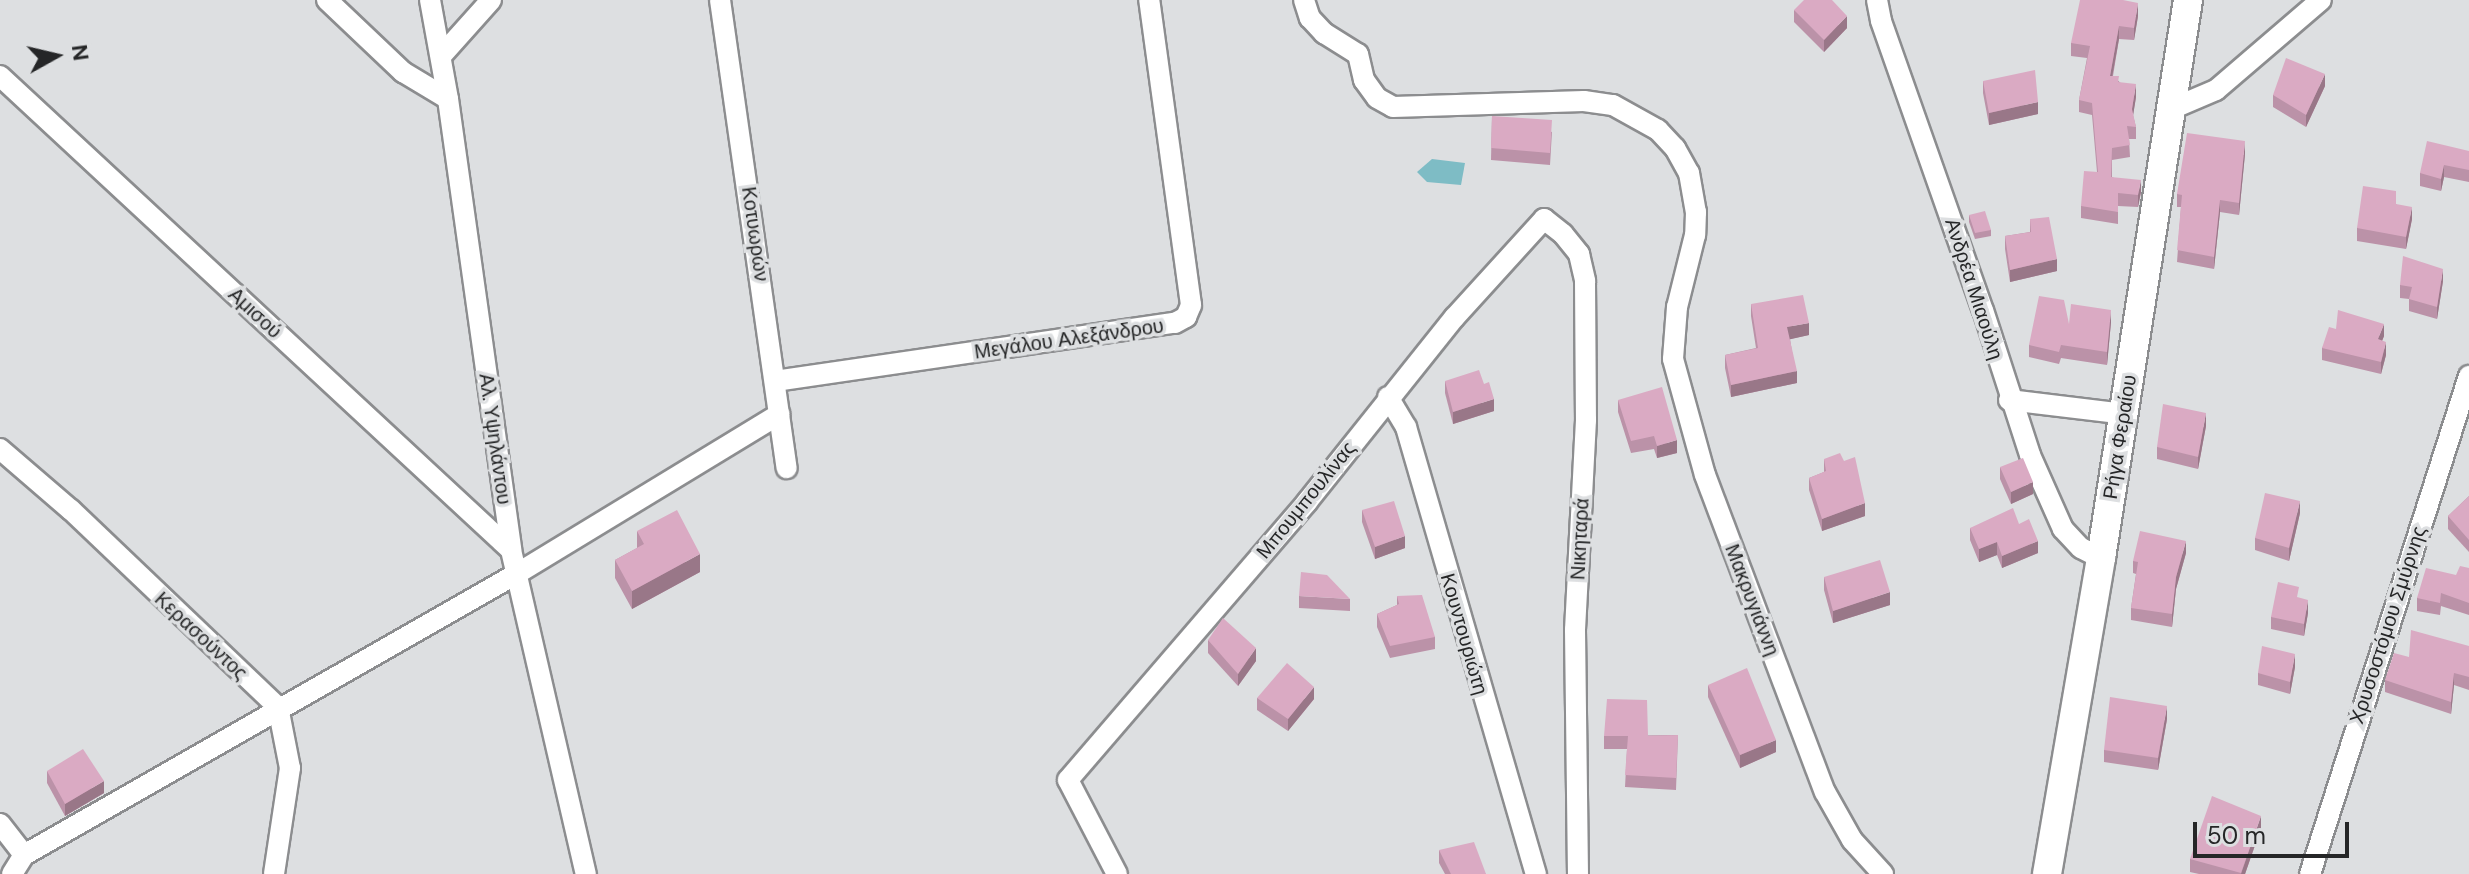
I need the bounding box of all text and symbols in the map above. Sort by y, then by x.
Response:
north arrow [16,16,96,96]
text: N [65,43,96,63]
street label: Κοτυωρών [736,185,774,283]
street label: Ανδρέα Μιαούλη [1940,215,2008,363]
street label: Αμισού [224,282,286,344]
street label: Μεγάλου Αλεξάνδρου [973,314,1165,364]
street label: Αλ. Υψηλάντου [474,372,516,506]
street label: Ρήγα Φεραίου [2098,373,2142,501]
street label: Μπουμπουλίνας [1251,437,1361,563]
street label: Νικηταρά [1566,497,1594,581]
street label: Χρυσοστόμου Σμύρνης [2345,523,2431,727]
street label: Μακρυγιάννη [1720,541,1784,659]
street label: Κουντουριώτη [1435,571,1493,697]
street label: Κερασούντος [150,587,252,685]
scale bar [2197,806,2353,856]
text: 50 m [2207,820,2266,851]

